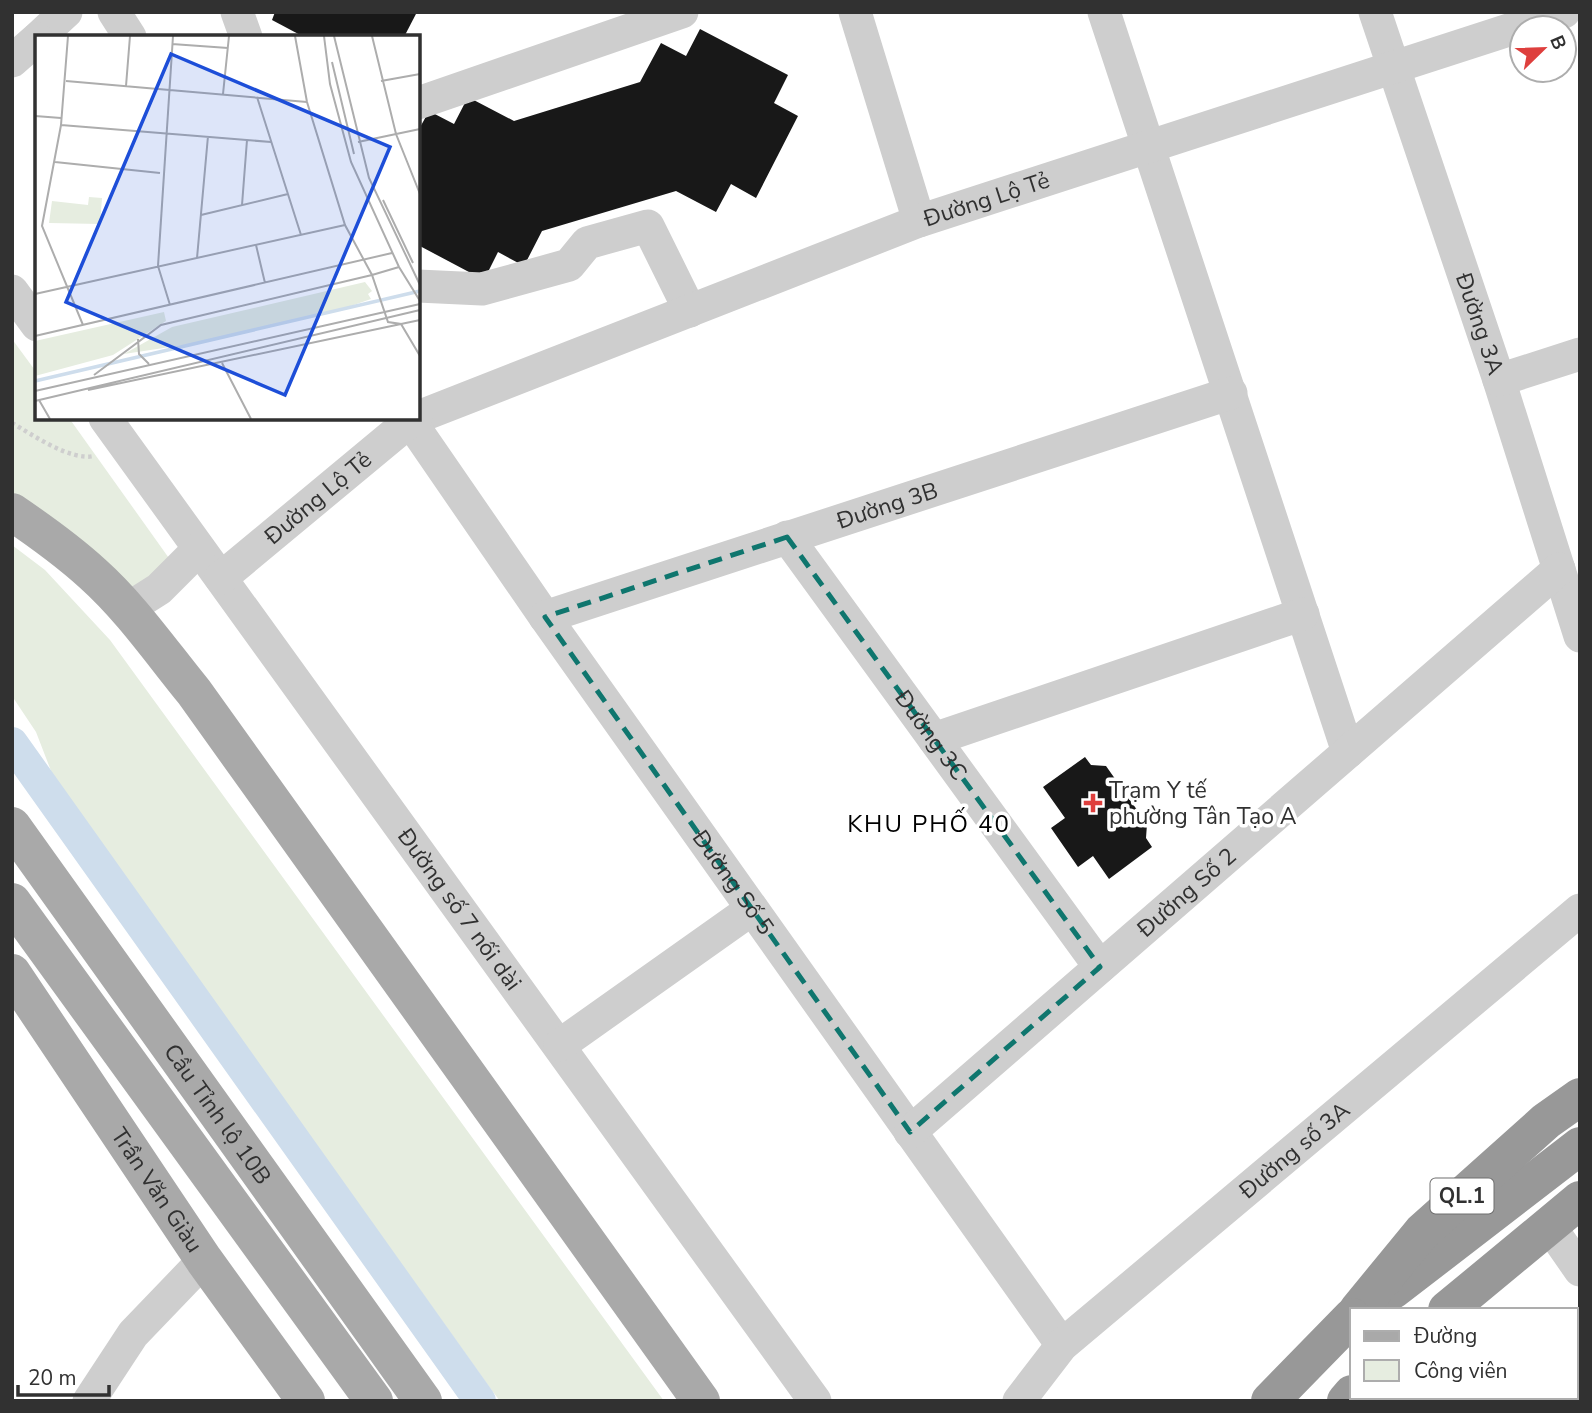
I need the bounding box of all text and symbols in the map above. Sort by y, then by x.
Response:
north arrow [1508,14,1578,84]
text: B [1543,32,1572,54]
inset map [35,35,420,420]
street label: Đường Lộ Tẻ [919,165,1054,235]
street label: Đường 3A [1448,268,1511,379]
street label: Đường Lộ Tẻ [257,444,378,552]
street label: Đường 3B [832,475,942,537]
street label: Đường 3C [887,683,974,787]
place label: Trạm Y tế phường Tân Tạo A [1109,775,1297,832]
marker: Trạm Y tế phường Tân Tạo A [1083,793,1103,813]
district label: KHU PHỐ 40 [847,807,1011,840]
street label: Đường số 7 nối dài [390,821,528,997]
street label: Đường Số 5 [684,823,781,941]
street label: Đường Số 2 [1130,841,1243,945]
street label: Cầu Tỉnh lộ 10B [157,1038,278,1191]
street label: Đường số 3A [1232,1095,1357,1206]
street label: Trần Văn Giàu [104,1122,210,1259]
road number: QL.1 [1430,1178,1494,1214]
legend [1350,1308,1578,1399]
text: Đường [1413,1322,1477,1350]
scale bar [18,1354,108,1398]
text: Công viên [1414,1357,1508,1385]
text: 20 m [28,1364,77,1392]

